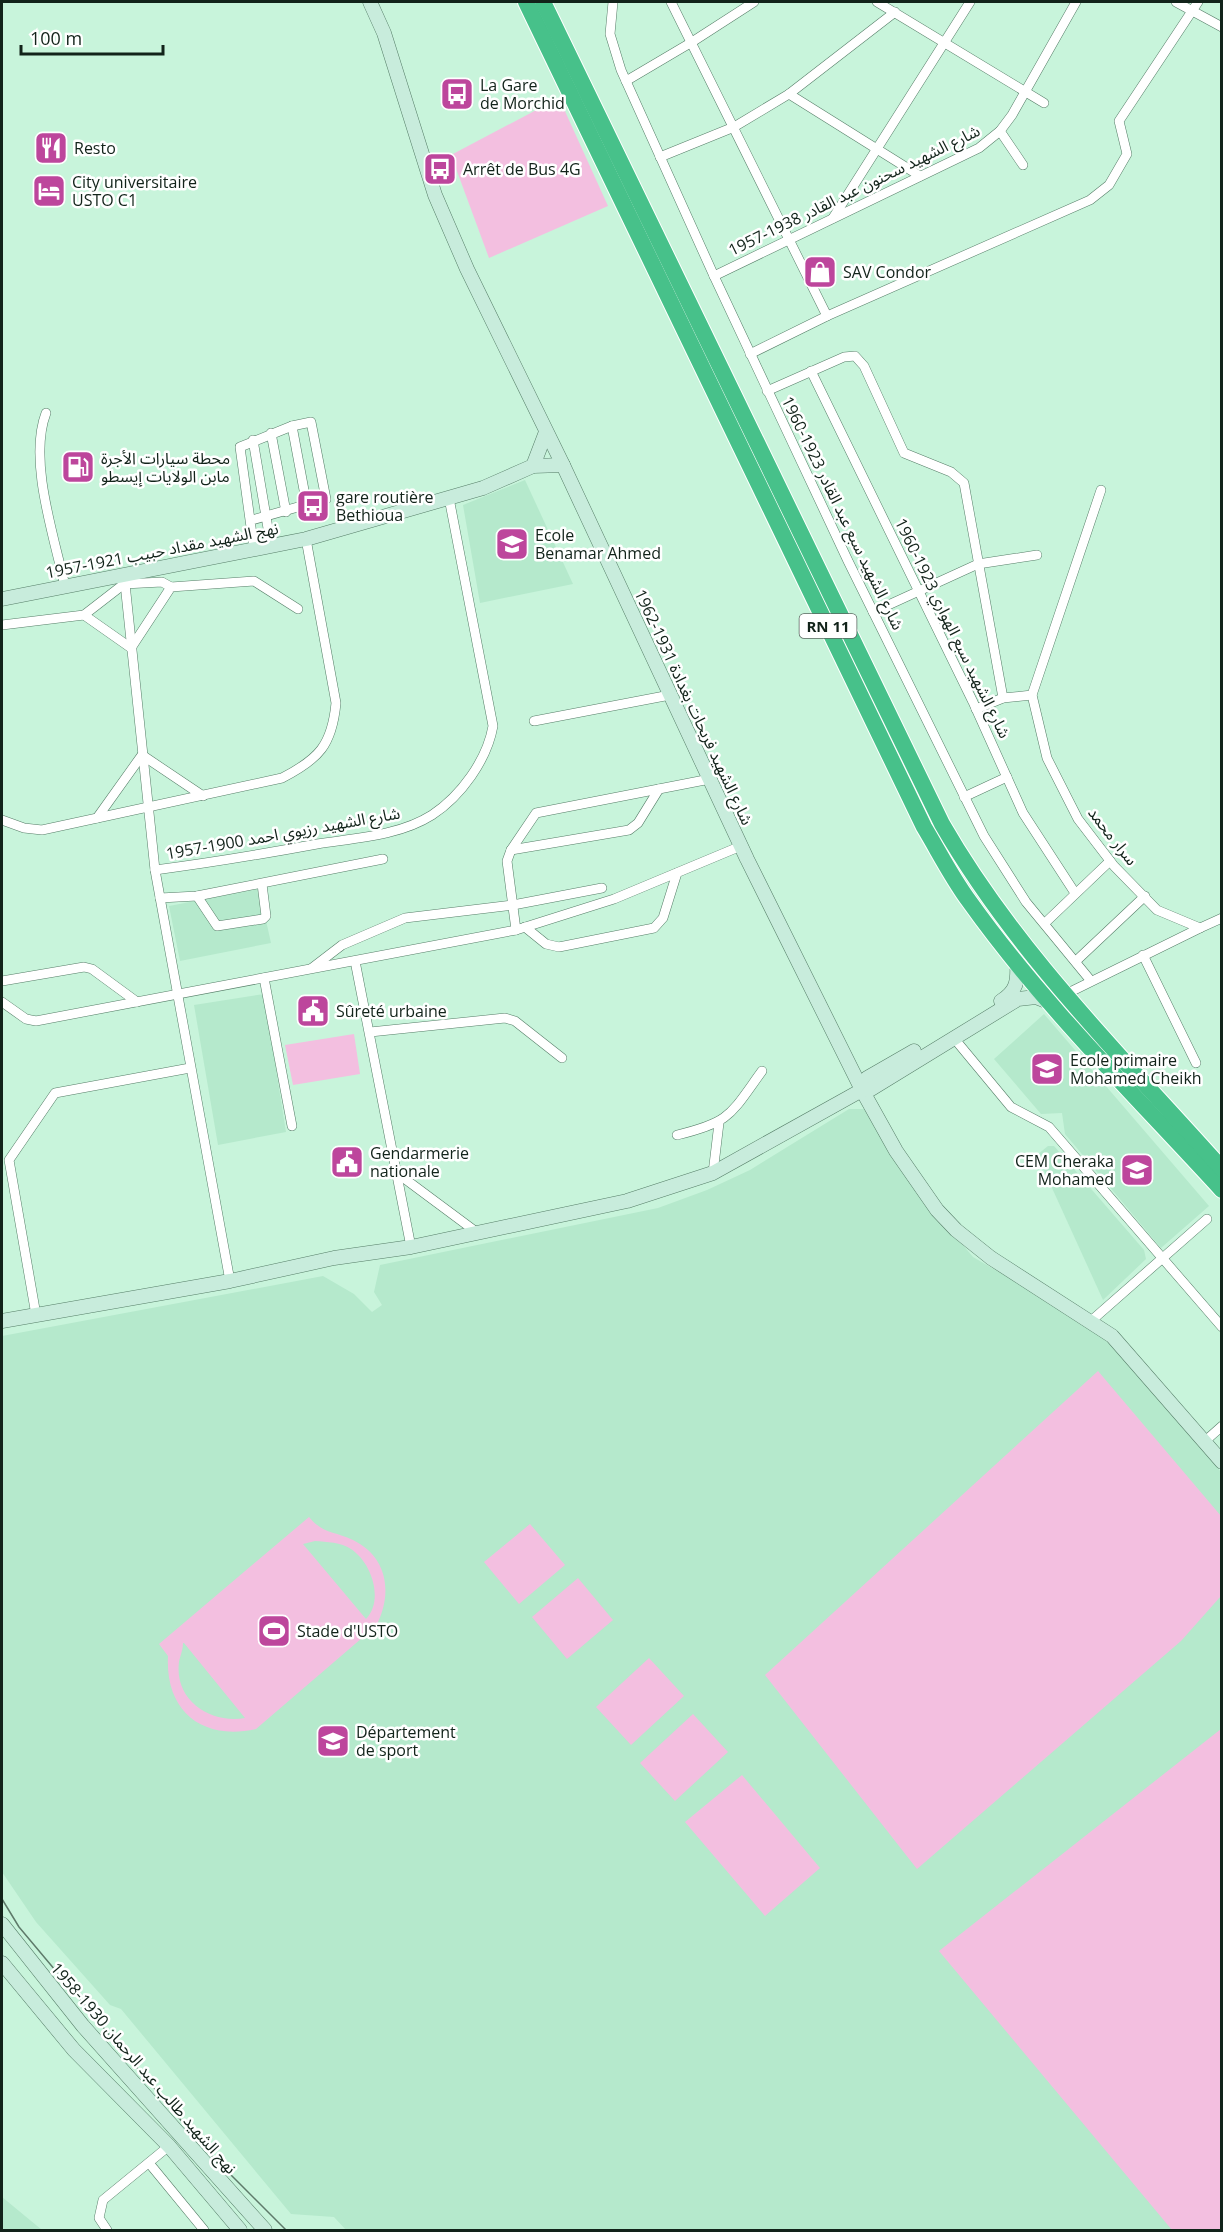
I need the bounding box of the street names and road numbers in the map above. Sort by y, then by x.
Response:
street label: شارع الشهيد سحنون عبد القادر 1938-1957 [725,119,984,262]
street label: شارع الشهيد سبع عبد القادر 1923-1960 [775,393,909,634]
street label: شارع الشهيد سبع الهواري 1923-1960 [888,514,1016,743]
street label: نهج الشهيد مقداد حبيب 1921-1957 [44,517,281,585]
street label: شارع الشهيد فريحات بغدادة 1931-1962 [628,585,758,829]
road number: RN 11 [800,614,856,638]
street label: شارع الشهيد رزيوي احمد 1900-1957 [164,802,402,866]
street label: سرار محمد [1083,802,1143,870]
street label: نهج الشهيد طالب عبد الرحمان 1930-1958 [45,1958,242,2180]

